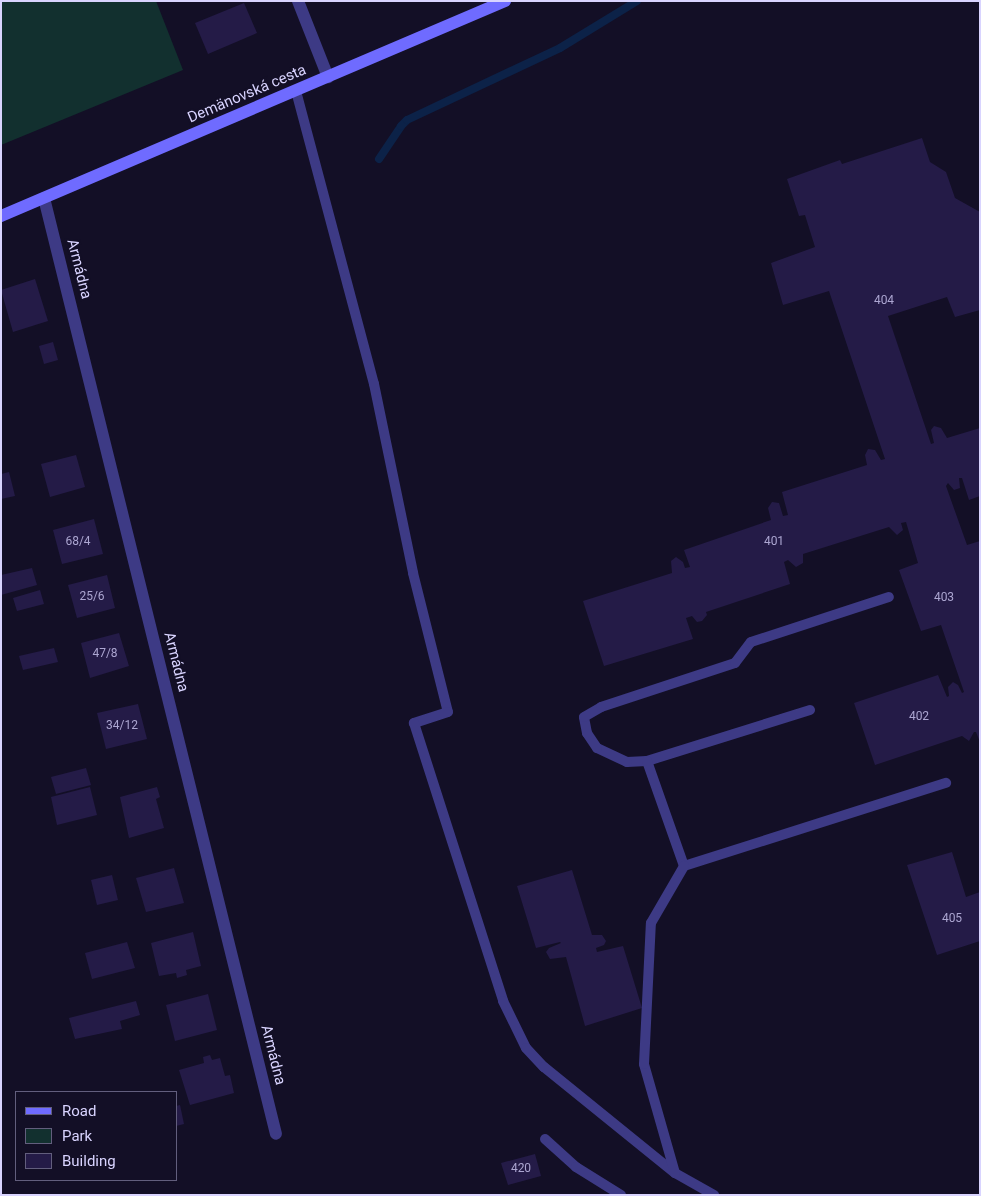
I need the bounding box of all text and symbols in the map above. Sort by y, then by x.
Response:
street label: Demänovská cesta [185,61,309,127]
street label: Armádna [63,237,95,301]
house number: 404 [874,294,894,308]
house number: 68/4 [65,535,91,549]
house number: 401 [764,535,784,549]
house number: 25/6 [79,590,105,604]
house number: 403 [934,591,954,605]
street label: Armádna [160,630,192,694]
house number: 47/8 [92,647,118,661]
house number: 402 [909,710,929,724]
house number: 34/12 [106,719,138,733]
house number: 405 [942,912,962,926]
street label: Armádna [257,1023,289,1087]
legend [15,1091,178,1181]
text: Road [62,1102,96,1120]
text: Park [62,1127,92,1145]
text: Building [62,1152,116,1170]
house number: 420 [511,1162,531,1176]

